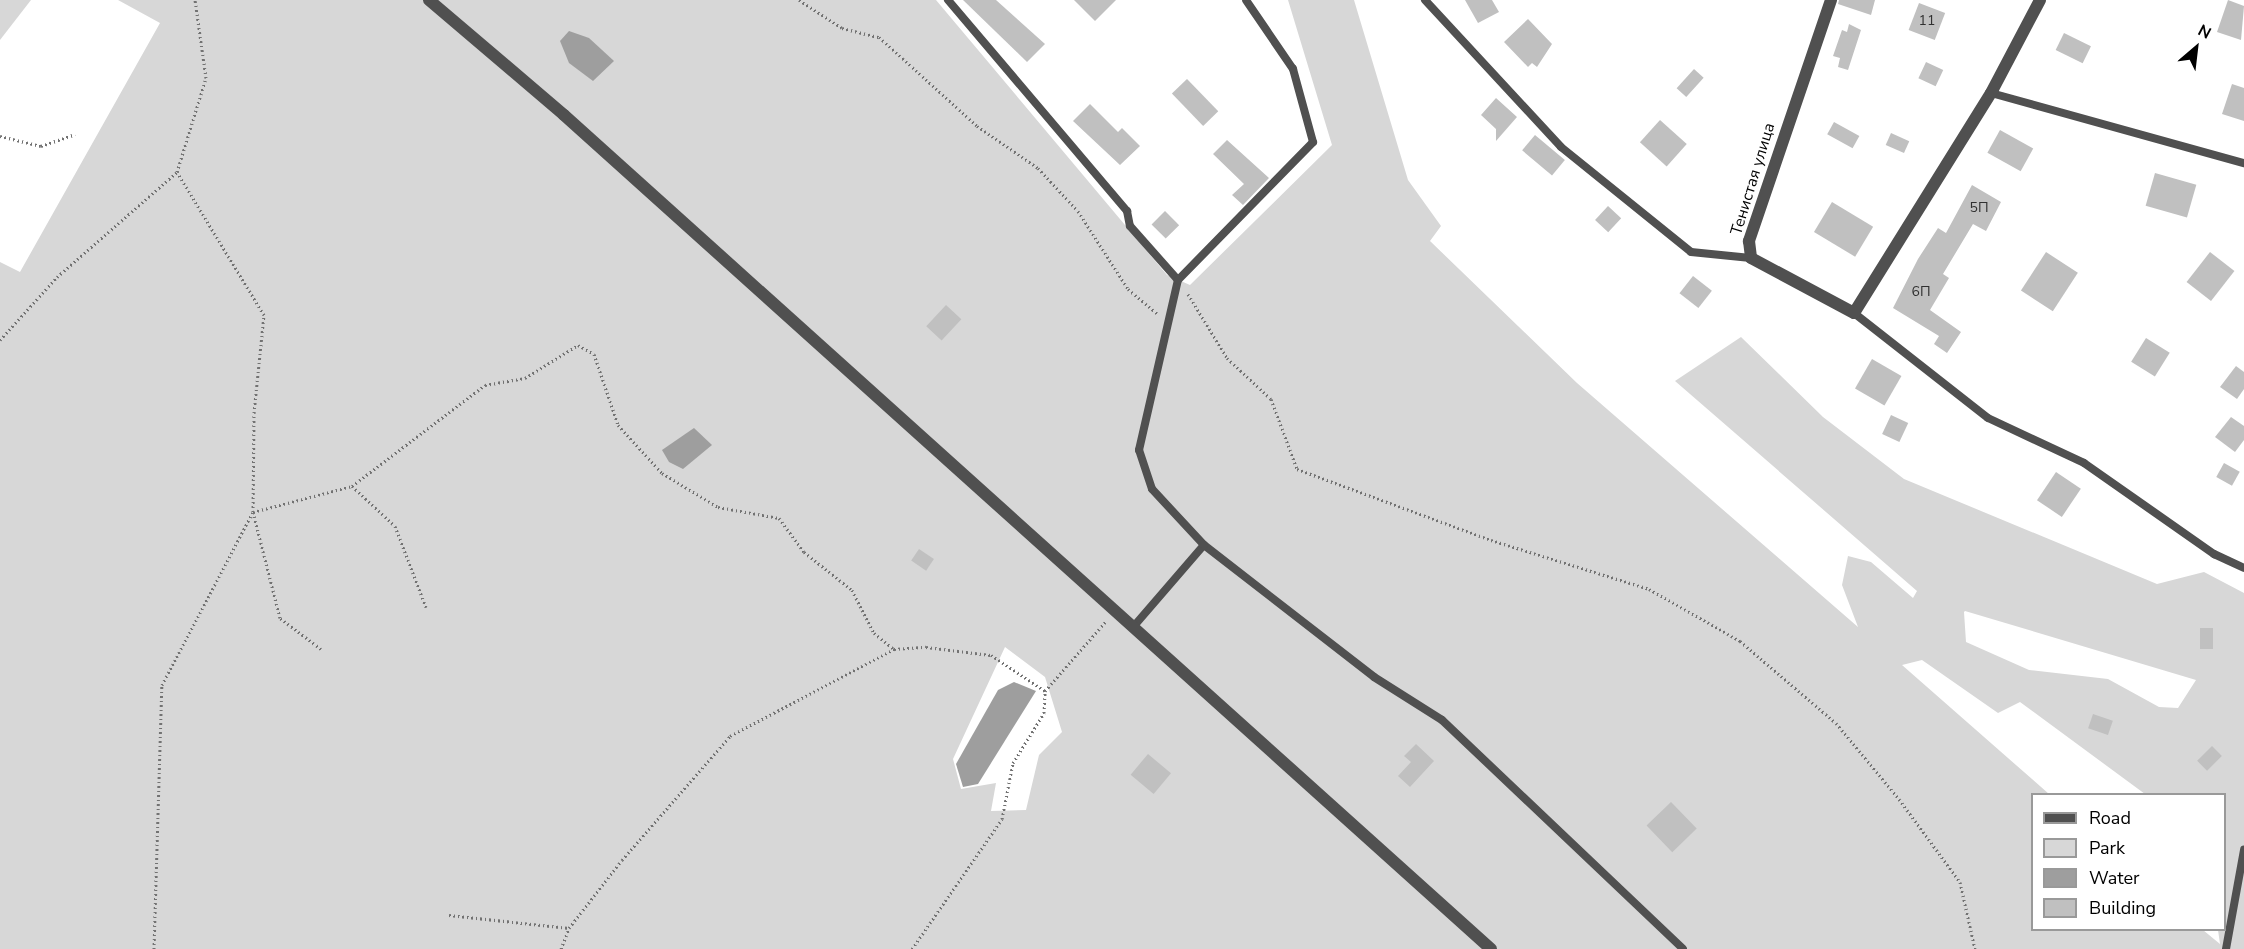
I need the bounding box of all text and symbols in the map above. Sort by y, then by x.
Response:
house number: 11 [1919,13,1935,29]
north arrow [2166,18,2226,78]
text: N [2194,20,2215,45]
street label: Тенистая улица [1727,121,1779,237]
house number: 5П [1970,200,1988,216]
house number: 6П [1912,284,1930,300]
legend [2031,793,2226,931]
text: Road [2089,806,2131,830]
text: Park [2089,836,2125,860]
text: Water [2089,866,2140,890]
text: Building [2089,896,2156,920]

